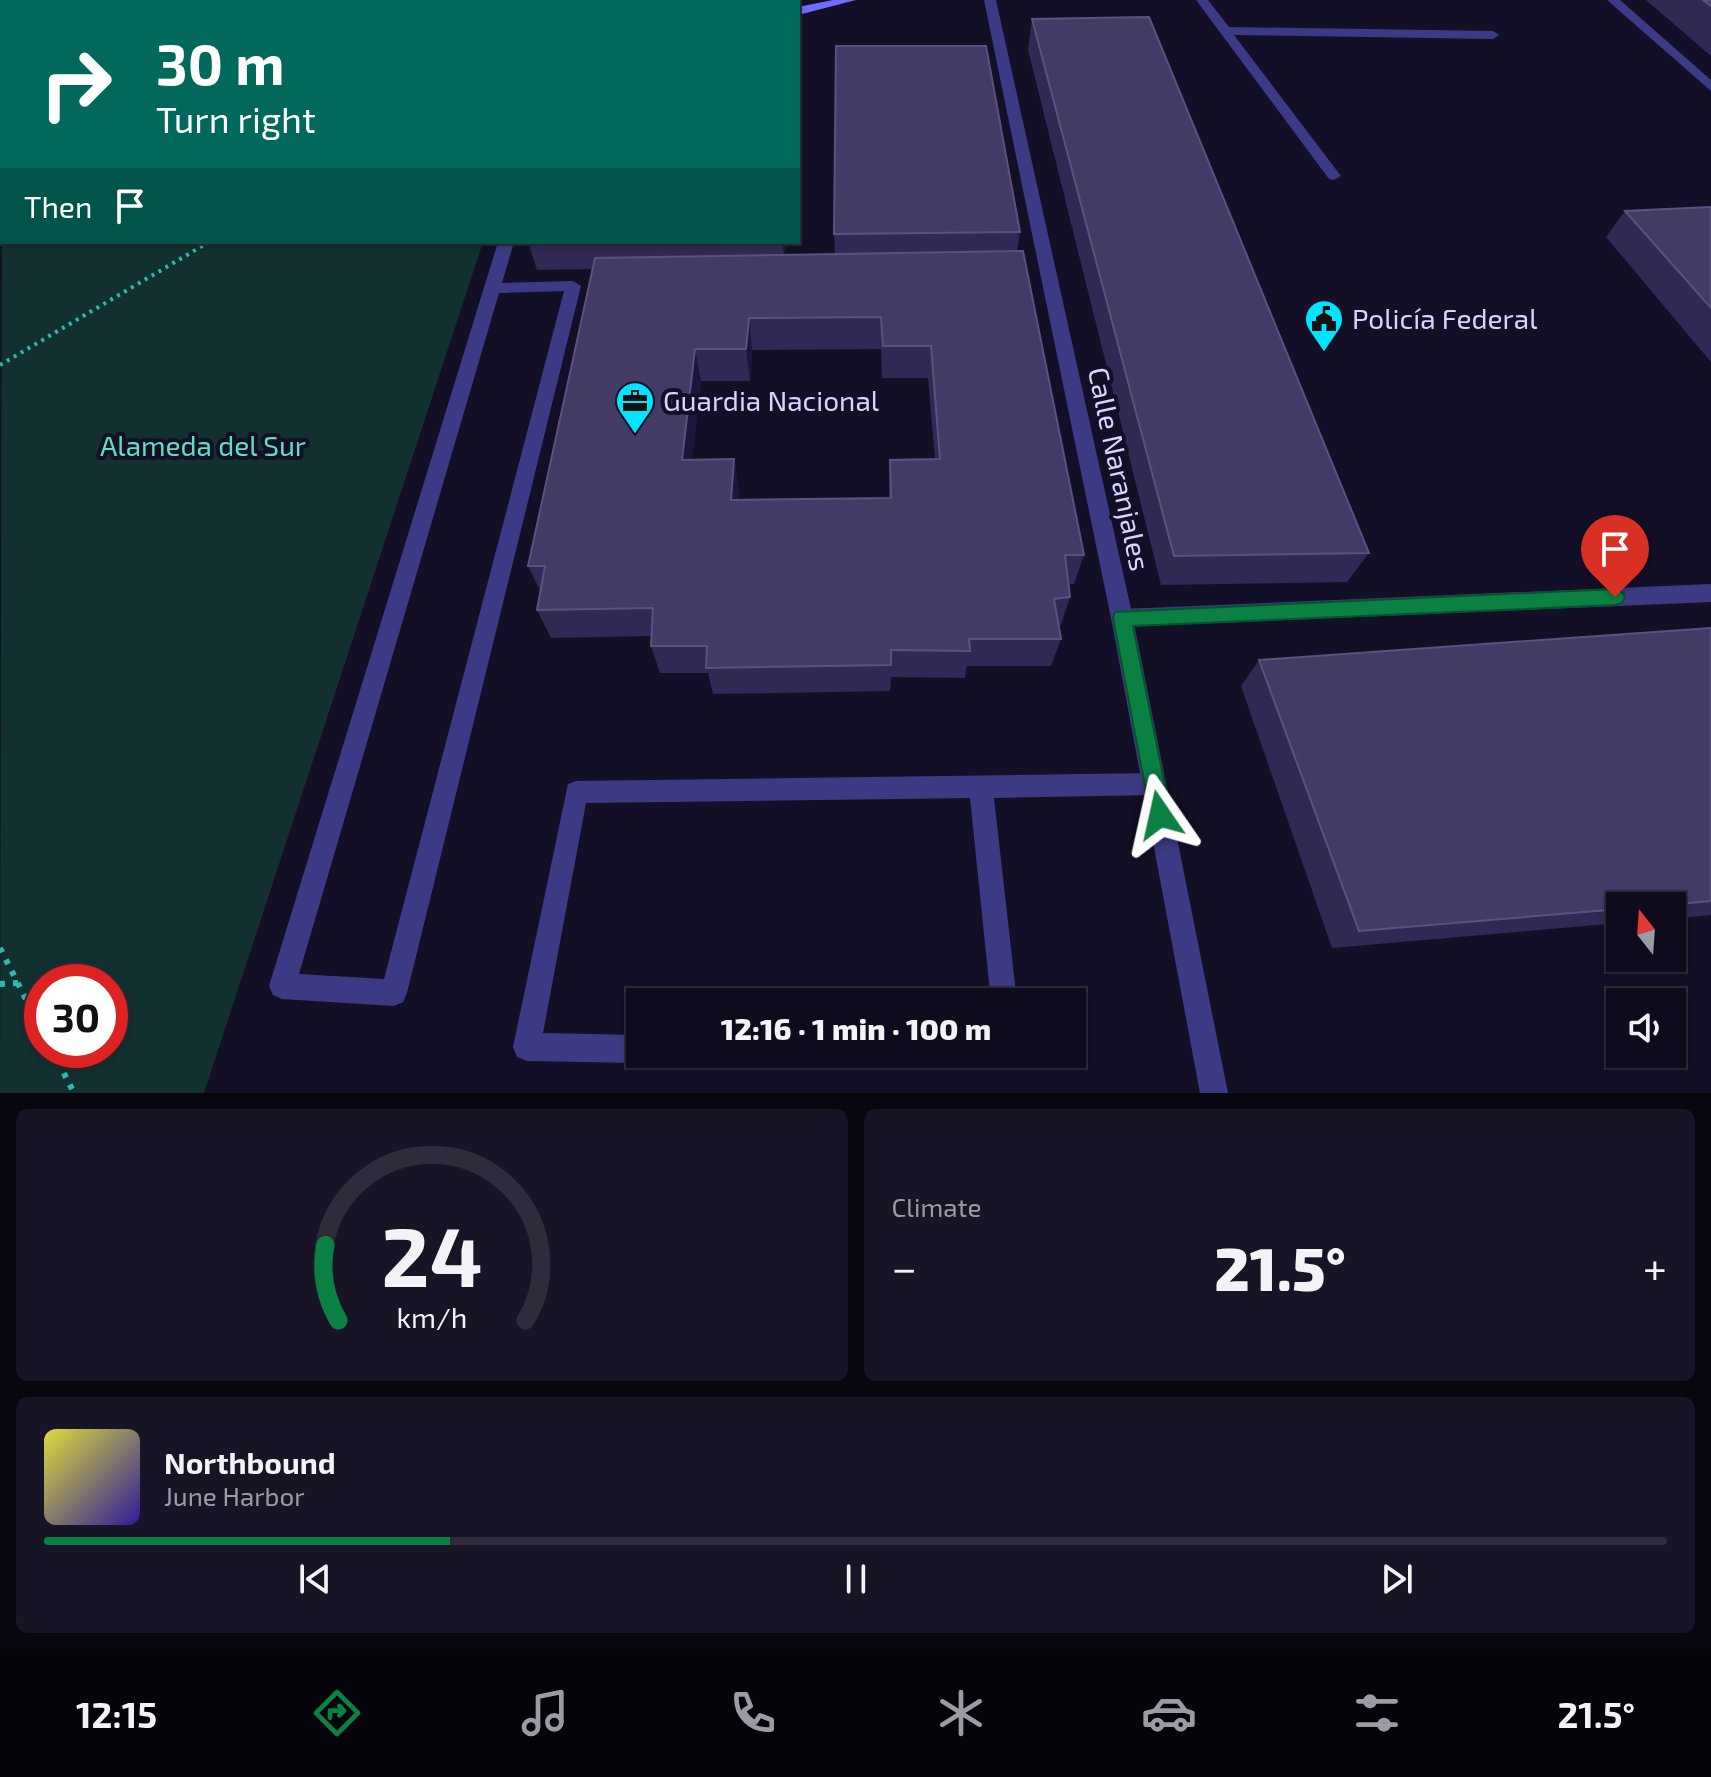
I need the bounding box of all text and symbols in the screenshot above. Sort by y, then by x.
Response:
text: 30 m [156,29,285,96]
icon: right [24,32,128,136]
text: Turn right [156,97,316,140]
icon: arrive [108,184,152,228]
text: Then [24,188,92,224]
public building icon: Policía Federal [1303,298,1345,353]
place label: Policía Federal [1352,301,1538,335]
street label: Calle Naranjales [1082,364,1158,574]
office icon: Guardia Nacional [614,380,656,435]
place label: Guardia Nacional [663,383,880,417]
park label: Alameda del Sur [100,428,306,462]
pin [1581,515,1649,597]
icon: arrive [1593,527,1637,571]
position arrow [1118,773,1202,857]
north arrow [1606,892,1686,972]
map controls [1606,892,1686,1068]
speed limit sign: 30 [24,964,128,1068]
button: sound [1606,988,1686,1068]
text: 12:16 · 1 min · 100 m [721,1010,991,1046]
text: Climate [892,1191,981,1222]
text: 24 [381,1204,482,1304]
text: 21.5° [1214,1231,1346,1303]
text: − [892,1240,917,1293]
text: + [1643,1240,1667,1293]
text: km/h [396,1299,467,1334]
text: Northbound [164,1444,336,1480]
text: June Harbor [164,1480,305,1511]
icon: previous [293,1557,337,1601]
icon: pause [834,1557,878,1601]
icon: next [1375,1557,1419,1601]
icon: directions [309,1685,365,1741]
icon: music [517,1685,573,1741]
icon: phone [725,1685,781,1741]
icon: climate [933,1685,989,1741]
icon: car [1141,1685,1197,1741]
icon: filters [1349,1685,1405,1741]
text: 12:15 [76,1692,157,1735]
text: 21.5° [1557,1692,1635,1735]

